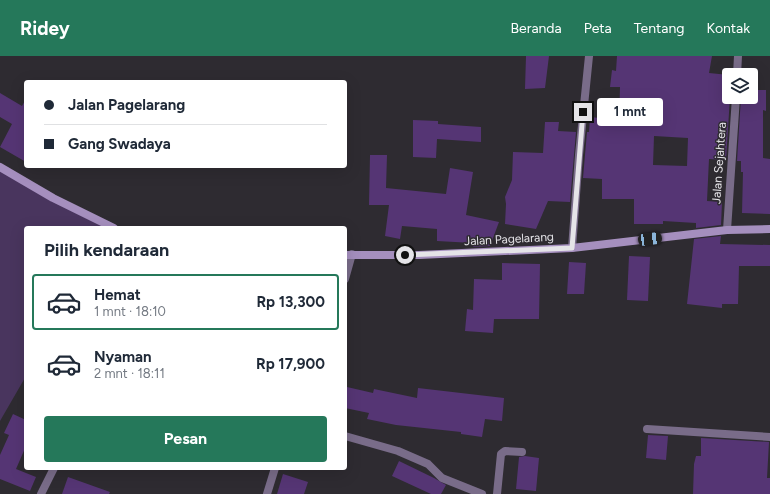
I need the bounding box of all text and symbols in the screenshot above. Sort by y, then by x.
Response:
text: Ridey [20,17,70,40]
text: Beranda [510,20,562,37]
text: Peta [584,20,612,37]
text: Tentang [634,20,684,37]
text: Kontak [706,20,750,37]
map controls [722,68,758,104]
button: layers [722,68,758,104]
text: Jalan Pagelarang [68,96,185,114]
callout: 1 mnt [597,98,663,126]
route end [574,103,592,121]
text: 1 mnt [614,104,646,119]
street label: Jalan Sejahtera [709,122,729,204]
text: Gang Swadaya [68,135,171,153]
street label: Jalan Pagelarang [464,230,554,248]
car [637,232,663,246]
text: Pilih kendaraan [44,239,169,261]
route start [396,246,414,264]
icon: car [46,284,82,320]
text: Hemat [94,286,141,304]
text: Rp 13,300 [256,293,325,311]
text: 1 mnt · 18:10 [94,304,166,319]
icon: car [46,346,82,382]
text: Nyaman [94,348,152,366]
text: Rp 17,900 [256,355,325,373]
text: 2 mnt · 18:11 [94,366,165,381]
button: Pesan [44,416,327,462]

